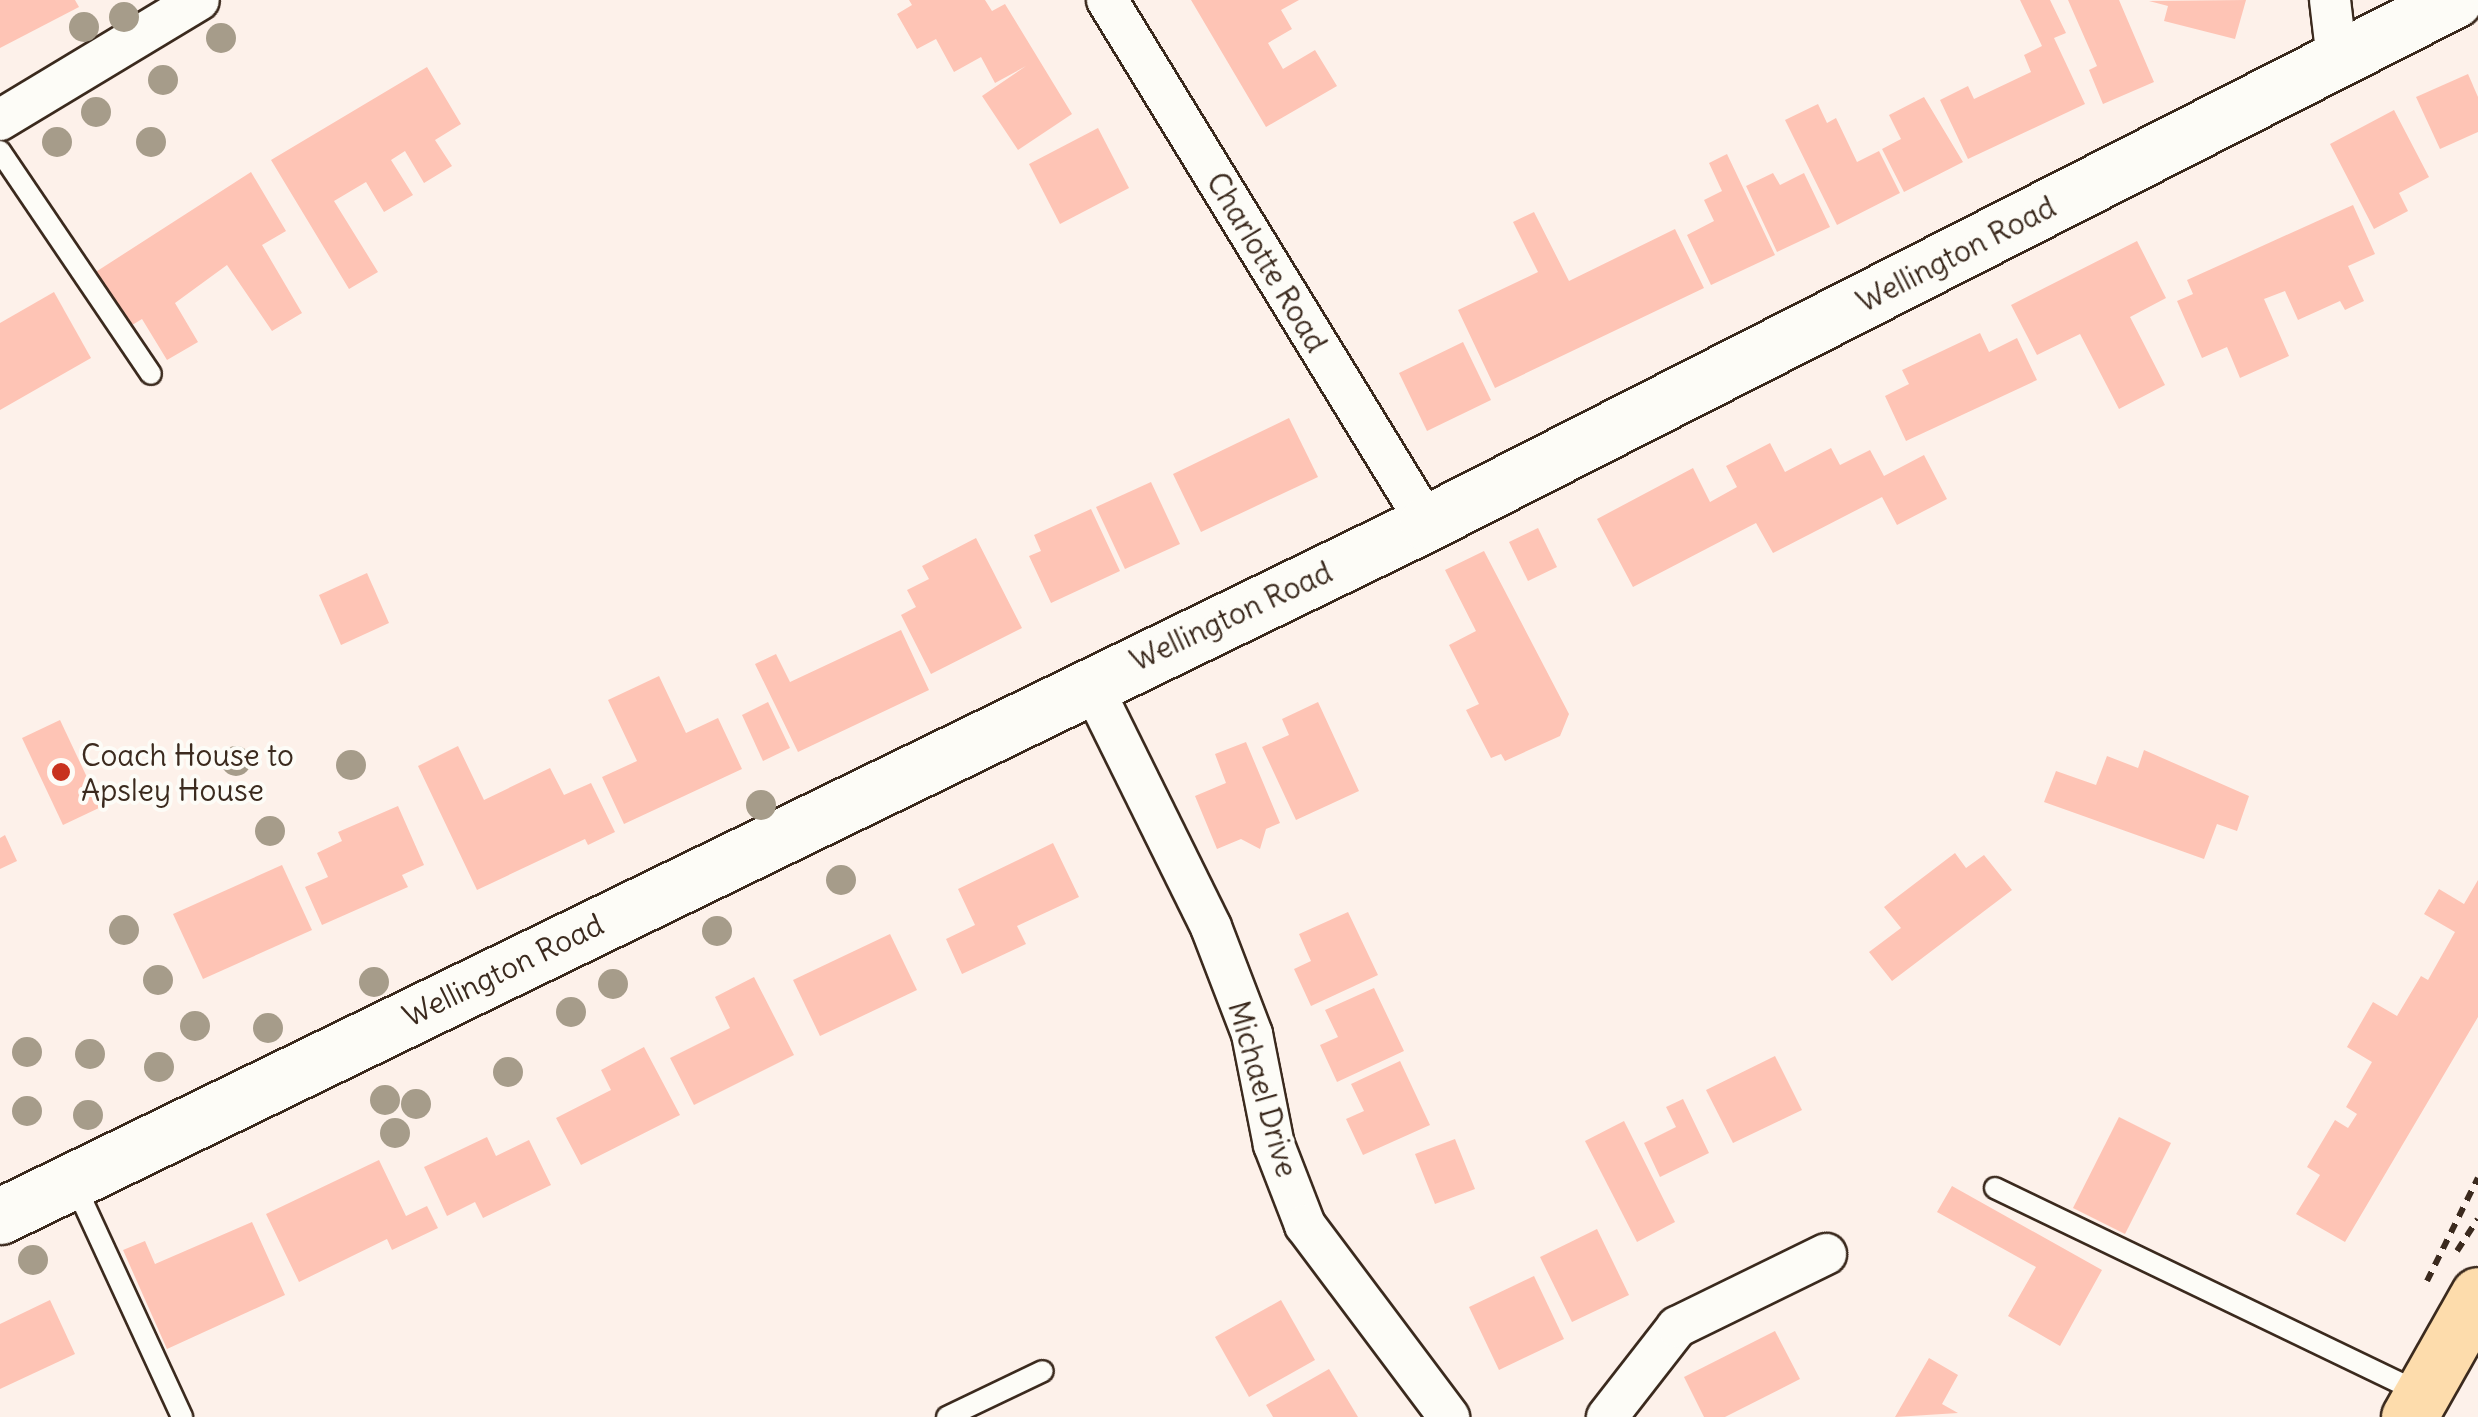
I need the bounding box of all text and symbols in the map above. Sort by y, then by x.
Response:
street label: Charlotte Road [1199,166,1335,358]
street label: Wellington Road [1851,188,2061,320]
street label: Wellington Road [1124,554,1338,678]
place label: Coach House to Apsley House [81,737,294,808]
marker: Coach House to Apsley House [50,761,72,783]
street label: Wellington Road [397,906,609,1034]
street label: Michael Drive [1221,997,1305,1181]

